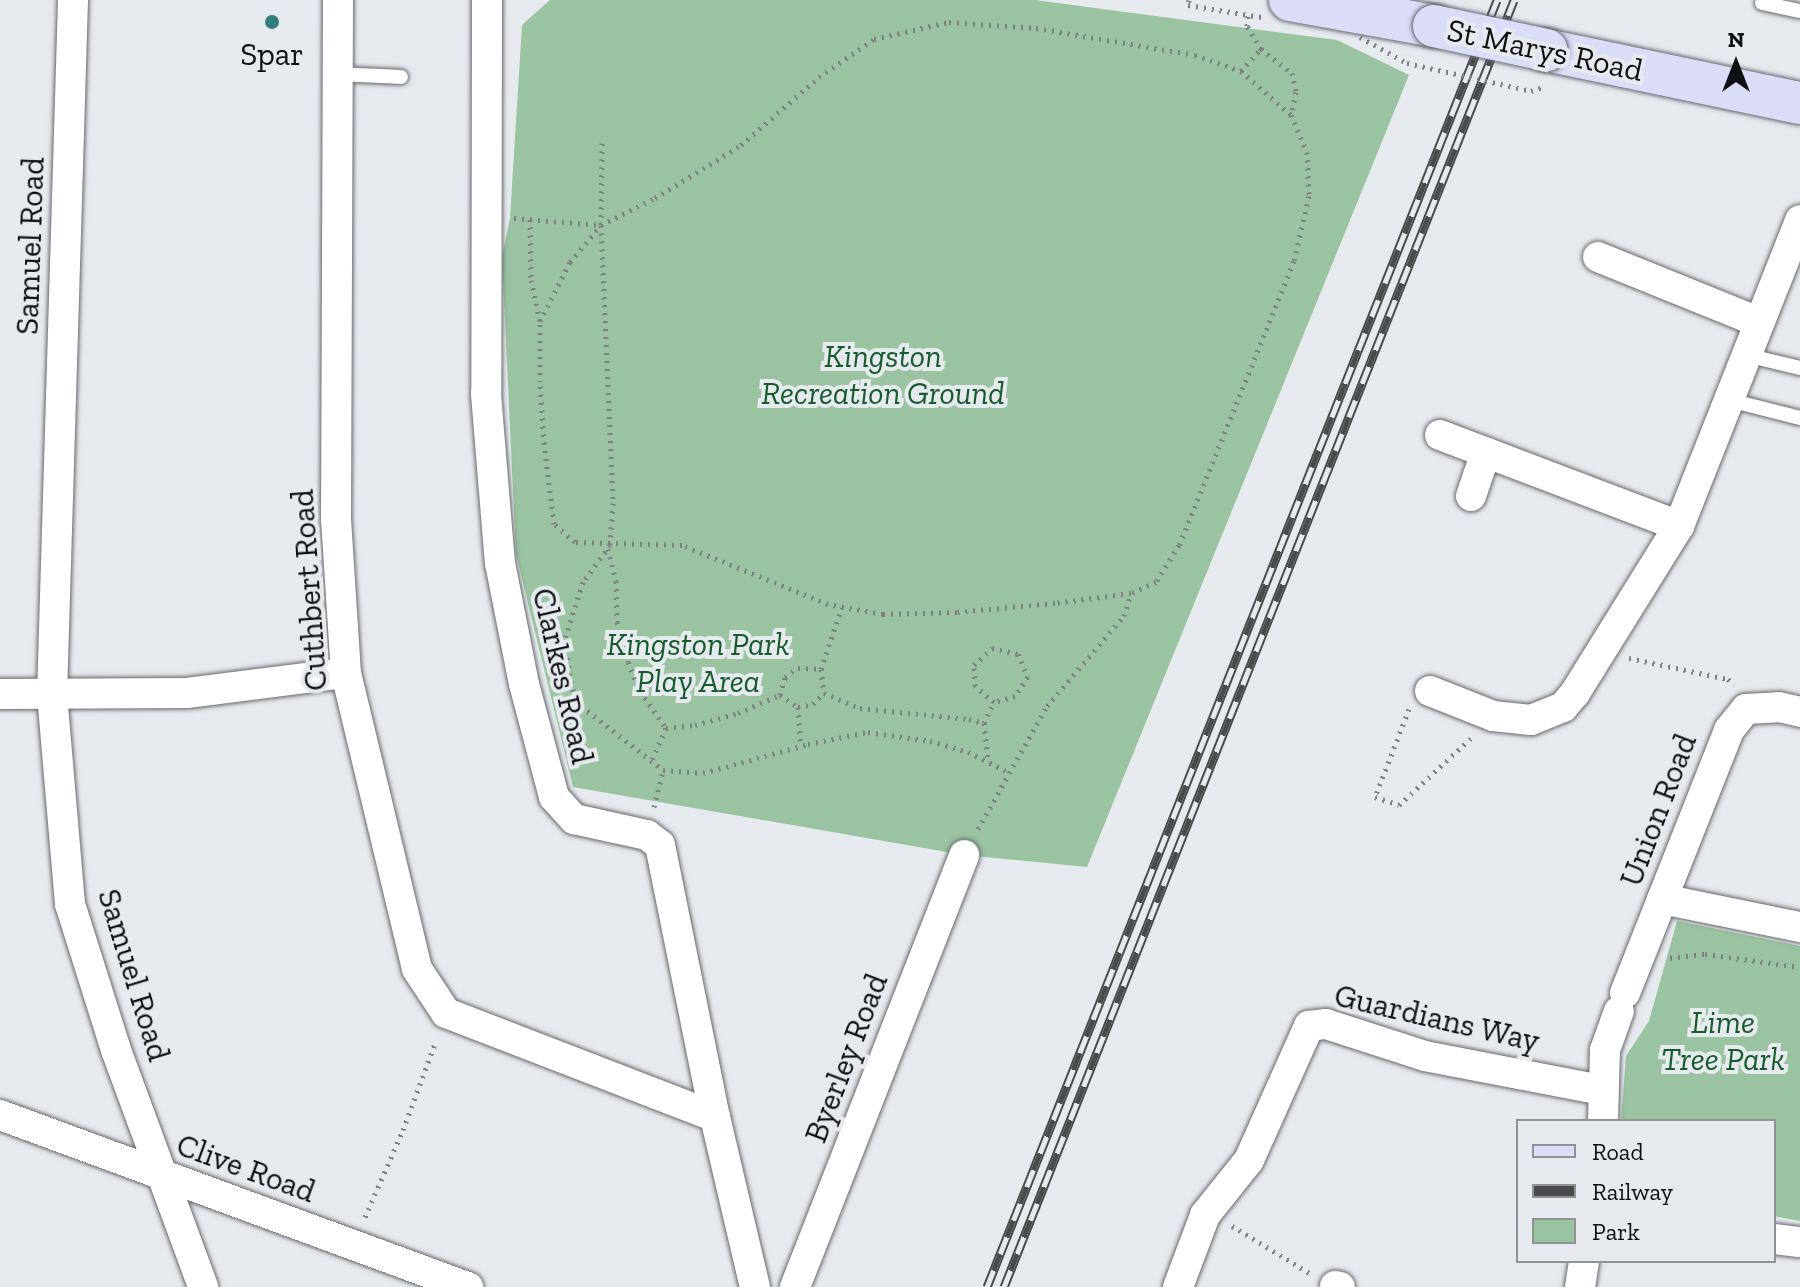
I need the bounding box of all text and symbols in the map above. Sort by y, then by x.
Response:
street label: St Marys Road [1444,11,1646,89]
marker: Spar [263,13,281,31]
north arrow [1696,24,1776,104]
text: N [1728,26,1744,53]
place label: Spar [240,35,304,73]
street label: Samuel Road [8,157,52,335]
park label: Kingston Recreation Ground [761,338,1005,413]
street label: Cuthbert Road [283,488,335,692]
street label: Clarkes Road [524,584,602,768]
park label: Kingston Park Play Area [606,626,790,701]
street label: Union Road [1611,728,1705,892]
street label: Samuel Road [90,884,178,1066]
street label: Byerley Road [796,968,896,1148]
street label: Guardians Way [1330,976,1544,1060]
park label: Lime Tree Park [1661,1004,1785,1079]
legend [1516,1119,1776,1263]
street label: Clive Road [172,1125,320,1211]
text: Road [1592,1137,1644,1166]
text: Railway [1592,1177,1673,1206]
text: Park [1592,1217,1640,1246]

